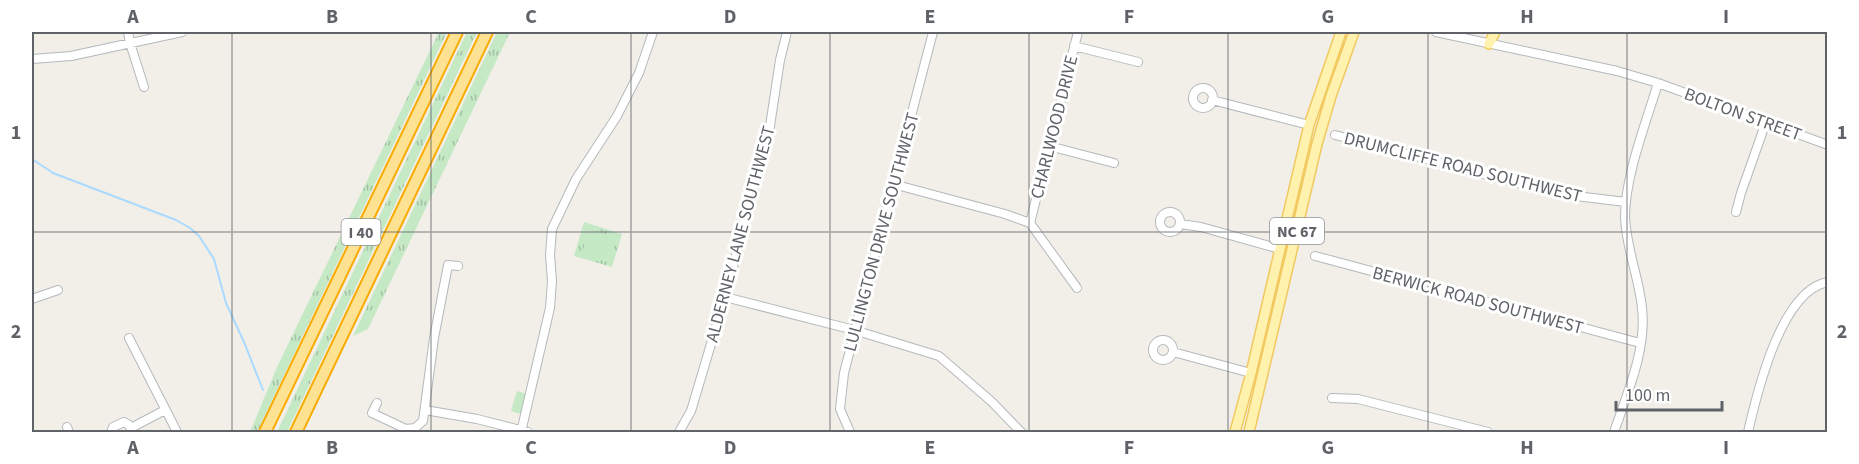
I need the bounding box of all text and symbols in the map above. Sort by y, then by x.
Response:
text: A [126,3,139,31]
text: B [326,3,338,31]
text: C [525,3,537,31]
text: D [724,3,736,31]
text: E [925,3,935,31]
text: F [1124,3,1134,31]
text: G [1322,3,1334,31]
text: H [1520,3,1534,31]
text: I [1723,3,1729,31]
street label: CHARLWOOD DRIVE [1025,53,1084,202]
street label: BOLTON STREET [1681,82,1805,147]
street label: LULLINGTON DRIVE SOUTHWEST [838,110,926,354]
text: 1 [11,119,21,147]
text: 1 [1837,119,1847,147]
street label: ALDERNEY LANE SOUTHWEST [700,123,782,345]
street label: DRUMCLIFFE ROAD SOUTHWEST [1341,126,1585,209]
road number: NC 67 [1270,218,1324,244]
road number: I 40 [342,219,380,245]
street label: BERWICK ROAD SOUTHWEST [1370,260,1586,341]
text: 2 [11,318,21,346]
text: 2 [1837,318,1847,346]
scale bar [1616,374,1722,412]
text: 100 m [1625,383,1670,408]
text: A [126,434,139,462]
text: B [326,434,338,462]
text: C [525,434,537,462]
text: D [724,434,736,462]
text: E [925,434,935,462]
text: F [1124,434,1134,462]
text: G [1322,434,1334,462]
text: H [1520,434,1534,462]
text: I [1723,434,1729,462]

